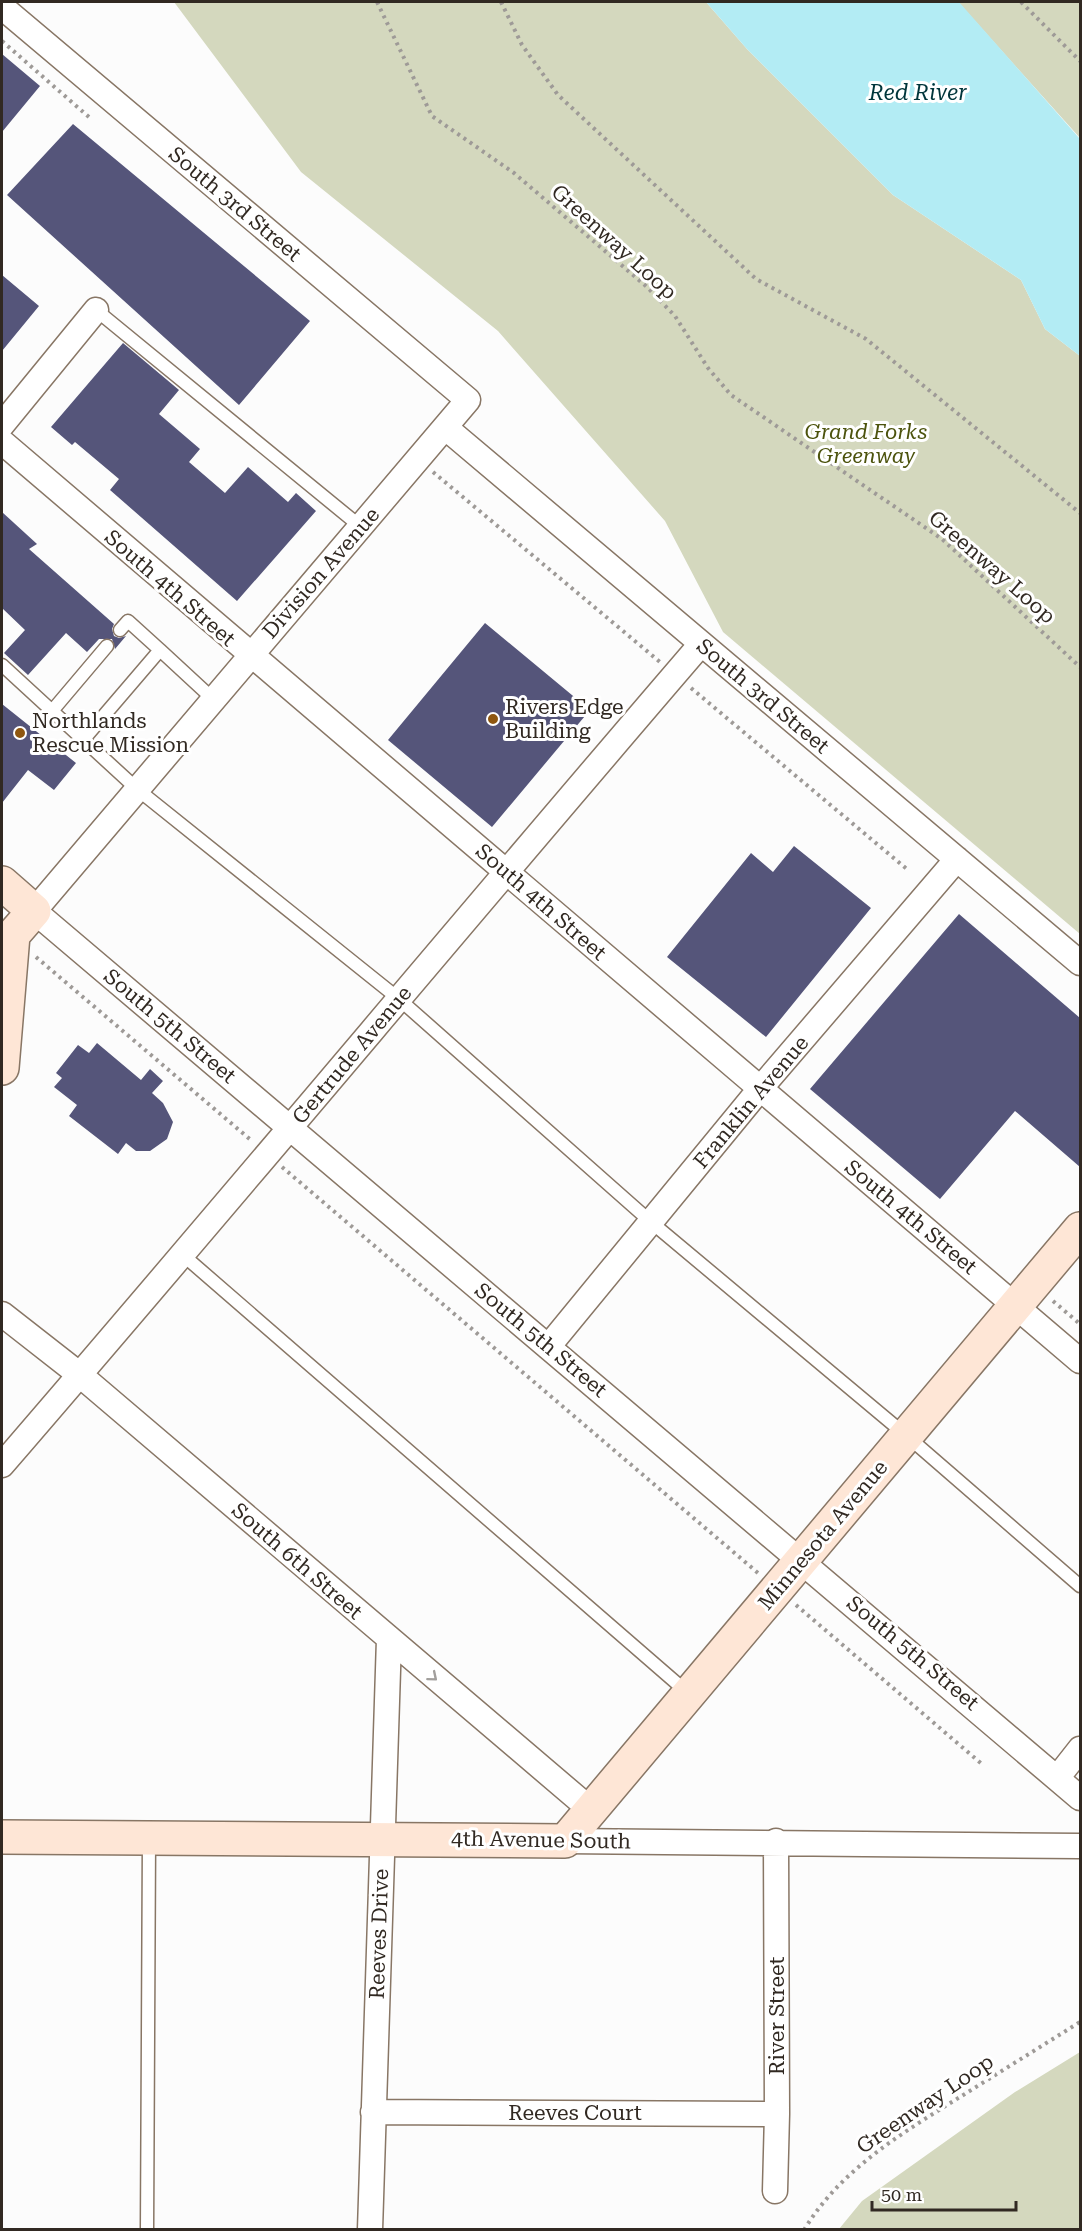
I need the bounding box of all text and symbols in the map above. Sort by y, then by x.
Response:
water label: Red River [868,80,967,105]
street label: South 3rd Street [164,142,306,266]
street label: Greenway Loop [547,180,681,304]
park label: Grand Forks Greenway [805,420,928,468]
street label: Division Avenue [258,503,384,643]
street label: Greenway Loop [924,506,1060,628]
street label: South 4th Street [100,525,240,651]
street label: South 3rd Street [692,634,834,758]
place label: Rivers Edge Building [505,695,623,743]
place label: Northlands Rescue Mission [32,709,190,757]
marker: Rivers Edge Building [486,712,500,726]
marker: Northlands Rescue Mission [13,726,27,740]
street label: South 4th Street [471,839,611,965]
street label: South 5th Street [99,964,241,1088]
street label: Gertrude Avenue [287,981,417,1129]
street label: Franklin Avenue [689,1031,813,1173]
street label: South 4th Street [840,1155,982,1279]
street label: South 5th Street [470,1278,612,1402]
street label: Minnesota Avenue [753,1455,893,1615]
street label: South 6th Street [227,1498,367,1624]
street label: South 5th Street [842,1591,984,1715]
one-way arrow [426,1670,437,1681]
street label: 4th Avenue South [451,1826,632,1854]
street label: Reeves Drive [365,1868,393,2000]
street label: River Street [765,1956,789,2075]
street label: Greenway Loop [852,2049,998,2159]
street label: Reeves Court [508,2101,642,2125]
scale bar [872,2174,1016,2212]
text: 50 m [881,2184,922,2205]

